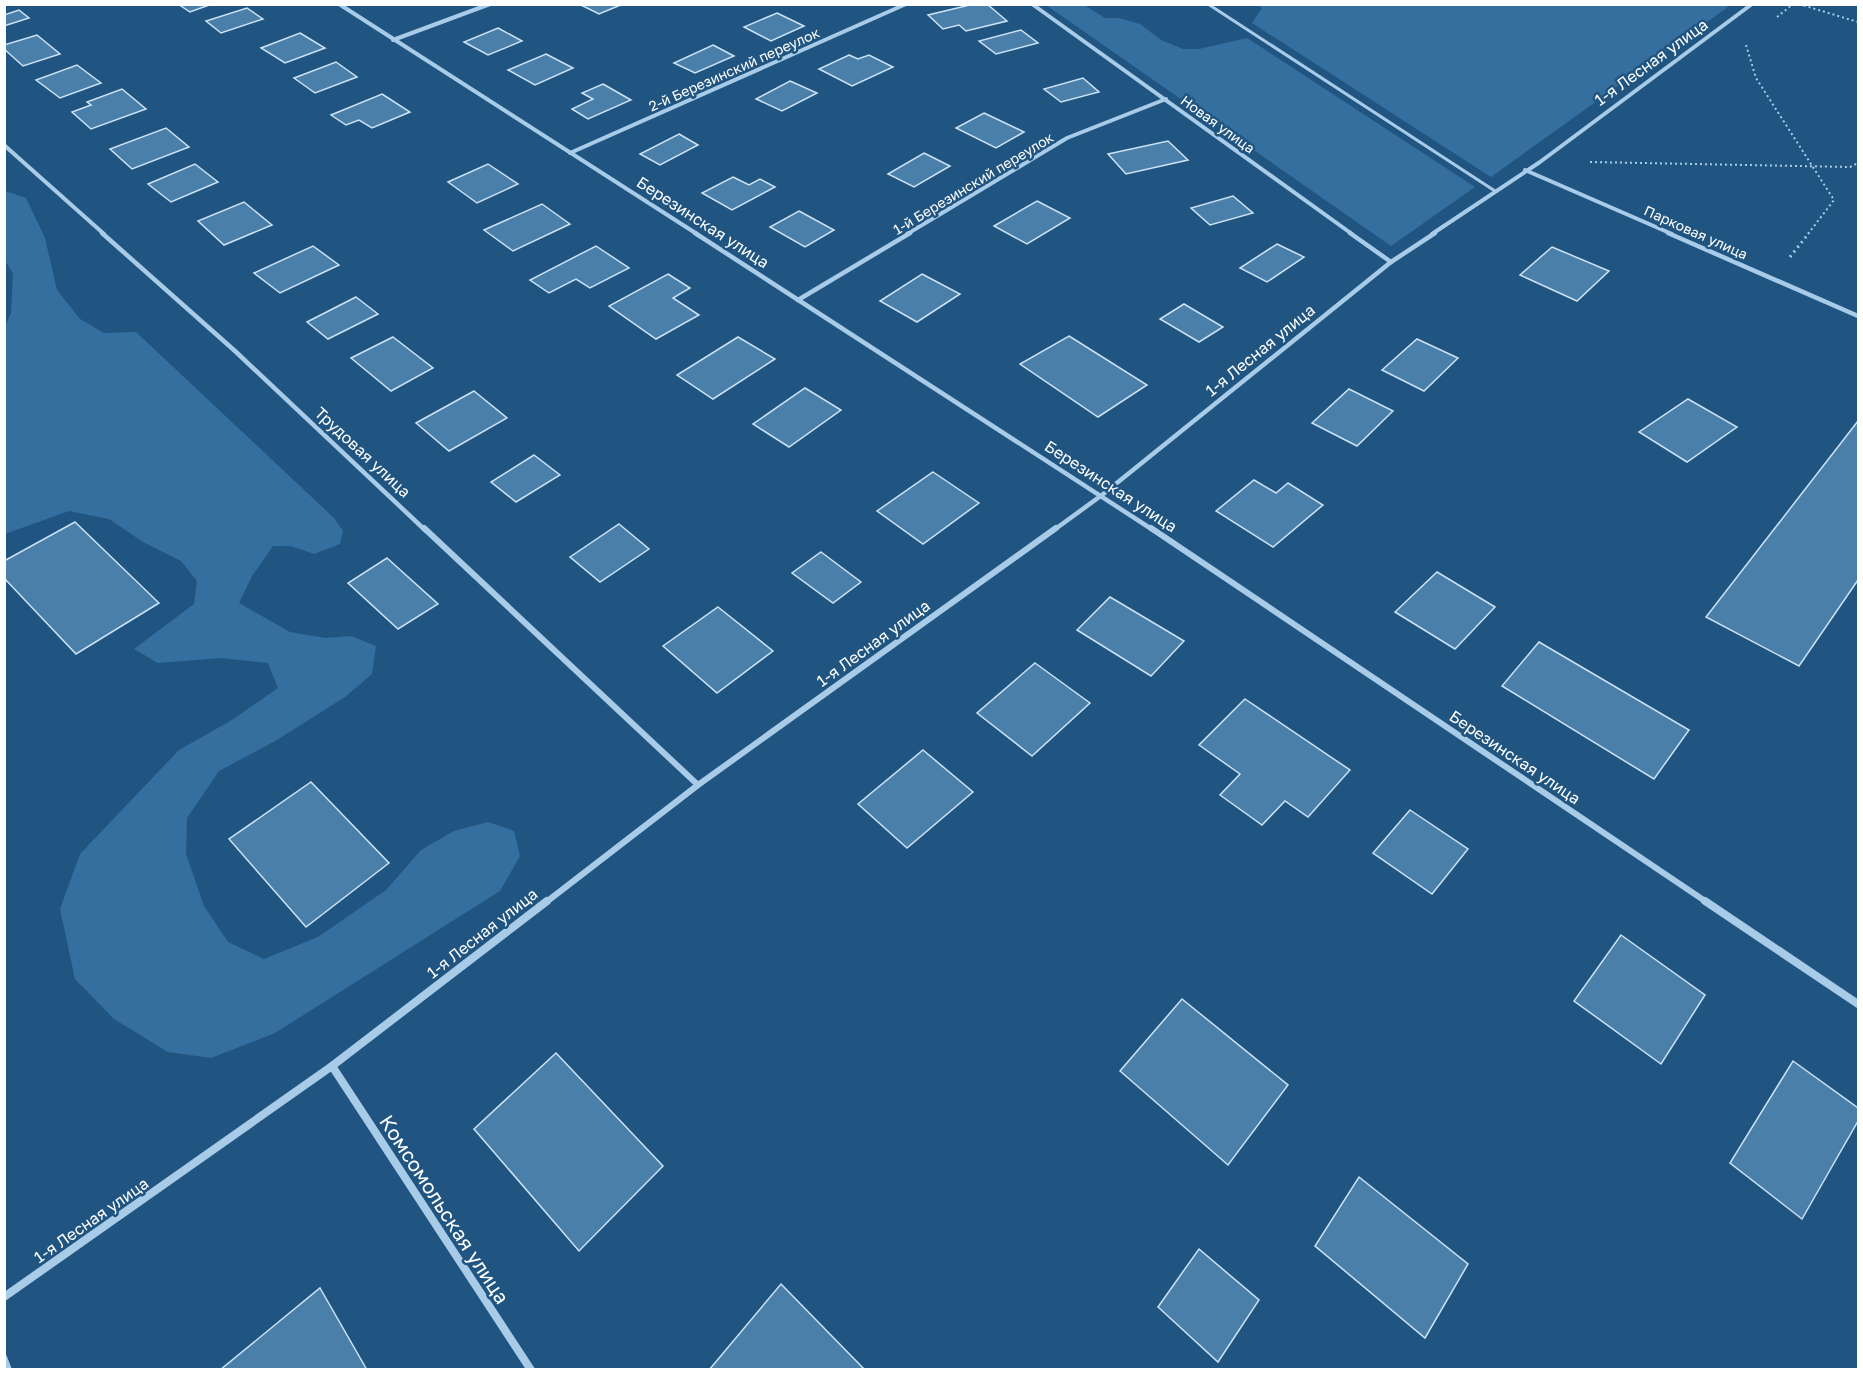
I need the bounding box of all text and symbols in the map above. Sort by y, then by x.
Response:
street label: 1-я Лесная улица [1590,14,1712,110]
street label: 2-й Березинский переулок [646,24,822,114]
street label: Новая улица [1178,91,1258,157]
street label: 1-й Березинский переулок [890,128,1056,238]
street label: Березинская улица [633,172,773,272]
street label: Парковая улица [1642,202,1750,262]
street label: 1-я Лесная улица [1201,300,1319,400]
street label: Трудовая улица [311,402,415,502]
street label: Березинская улица [1041,436,1181,536]
street label: 1-я Лесная улица [812,595,934,691]
street label: Березинская улица [1446,706,1584,808]
street label: 1-я Лесная улица [423,884,541,982]
street label: Комсомольская улица [375,1110,515,1308]
street label: 1-я Лесная улица [30,1173,152,1267]

